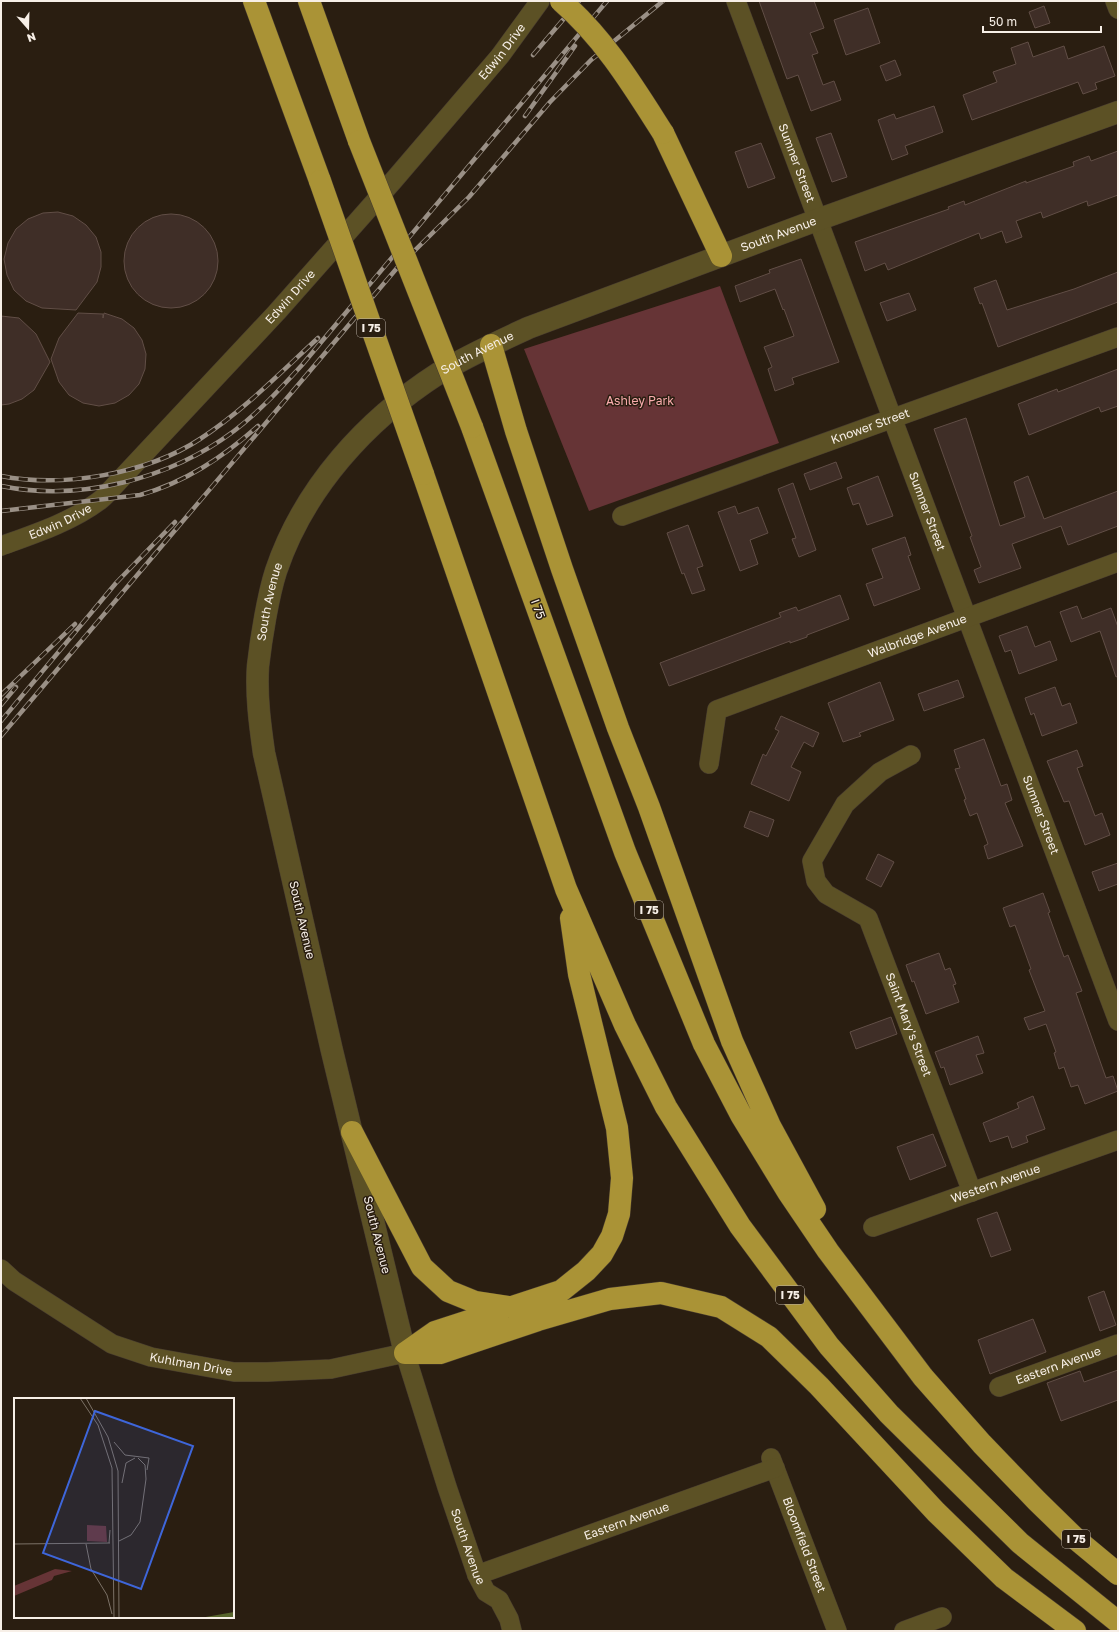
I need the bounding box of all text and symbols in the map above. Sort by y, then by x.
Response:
north arrow [8,8,48,48]
scale bar [983,8,1101,34]
text: 50 m [989,14,1017,29]
street label: Edwin Drive [475,20,528,83]
text: N [25,30,38,45]
street label: Sumner Street [776,121,819,205]
street label: South Avenue [738,213,818,255]
street label: Edwin Drive [262,266,318,327]
road number: I 75 [357,319,385,337]
street label: South Avenue [438,328,516,377]
park label: Ashley Park [606,393,674,408]
street label: Knower Street [829,405,912,447]
street label: Sumner Street [906,470,949,553]
street label: Edwin Drive [27,500,94,542]
street label: South Avenue [253,560,285,642]
street label: I 75 [528,597,549,621]
street label: Walbridge Avenue [866,611,969,661]
street label: Sumner Street [1020,773,1063,856]
street label: South Avenue [286,879,319,960]
road number: I 75 [635,901,663,919]
street label: Saint Mary's Street [883,971,936,1079]
street label: Western Avenue [949,1160,1042,1206]
street label: South Avenue [361,1194,394,1275]
road number: I 75 [776,1286,804,1304]
street label: Eastern Avenue [1013,1343,1103,1387]
street label: Kuhlman Drive [148,1349,234,1379]
inset map [14,1398,234,1618]
street label: Bloomfield Street [780,1495,830,1595]
street label: Eastern Avenue [582,1499,671,1543]
street label: South Avenue [448,1506,489,1587]
road number: I 75 [1062,1530,1090,1548]

